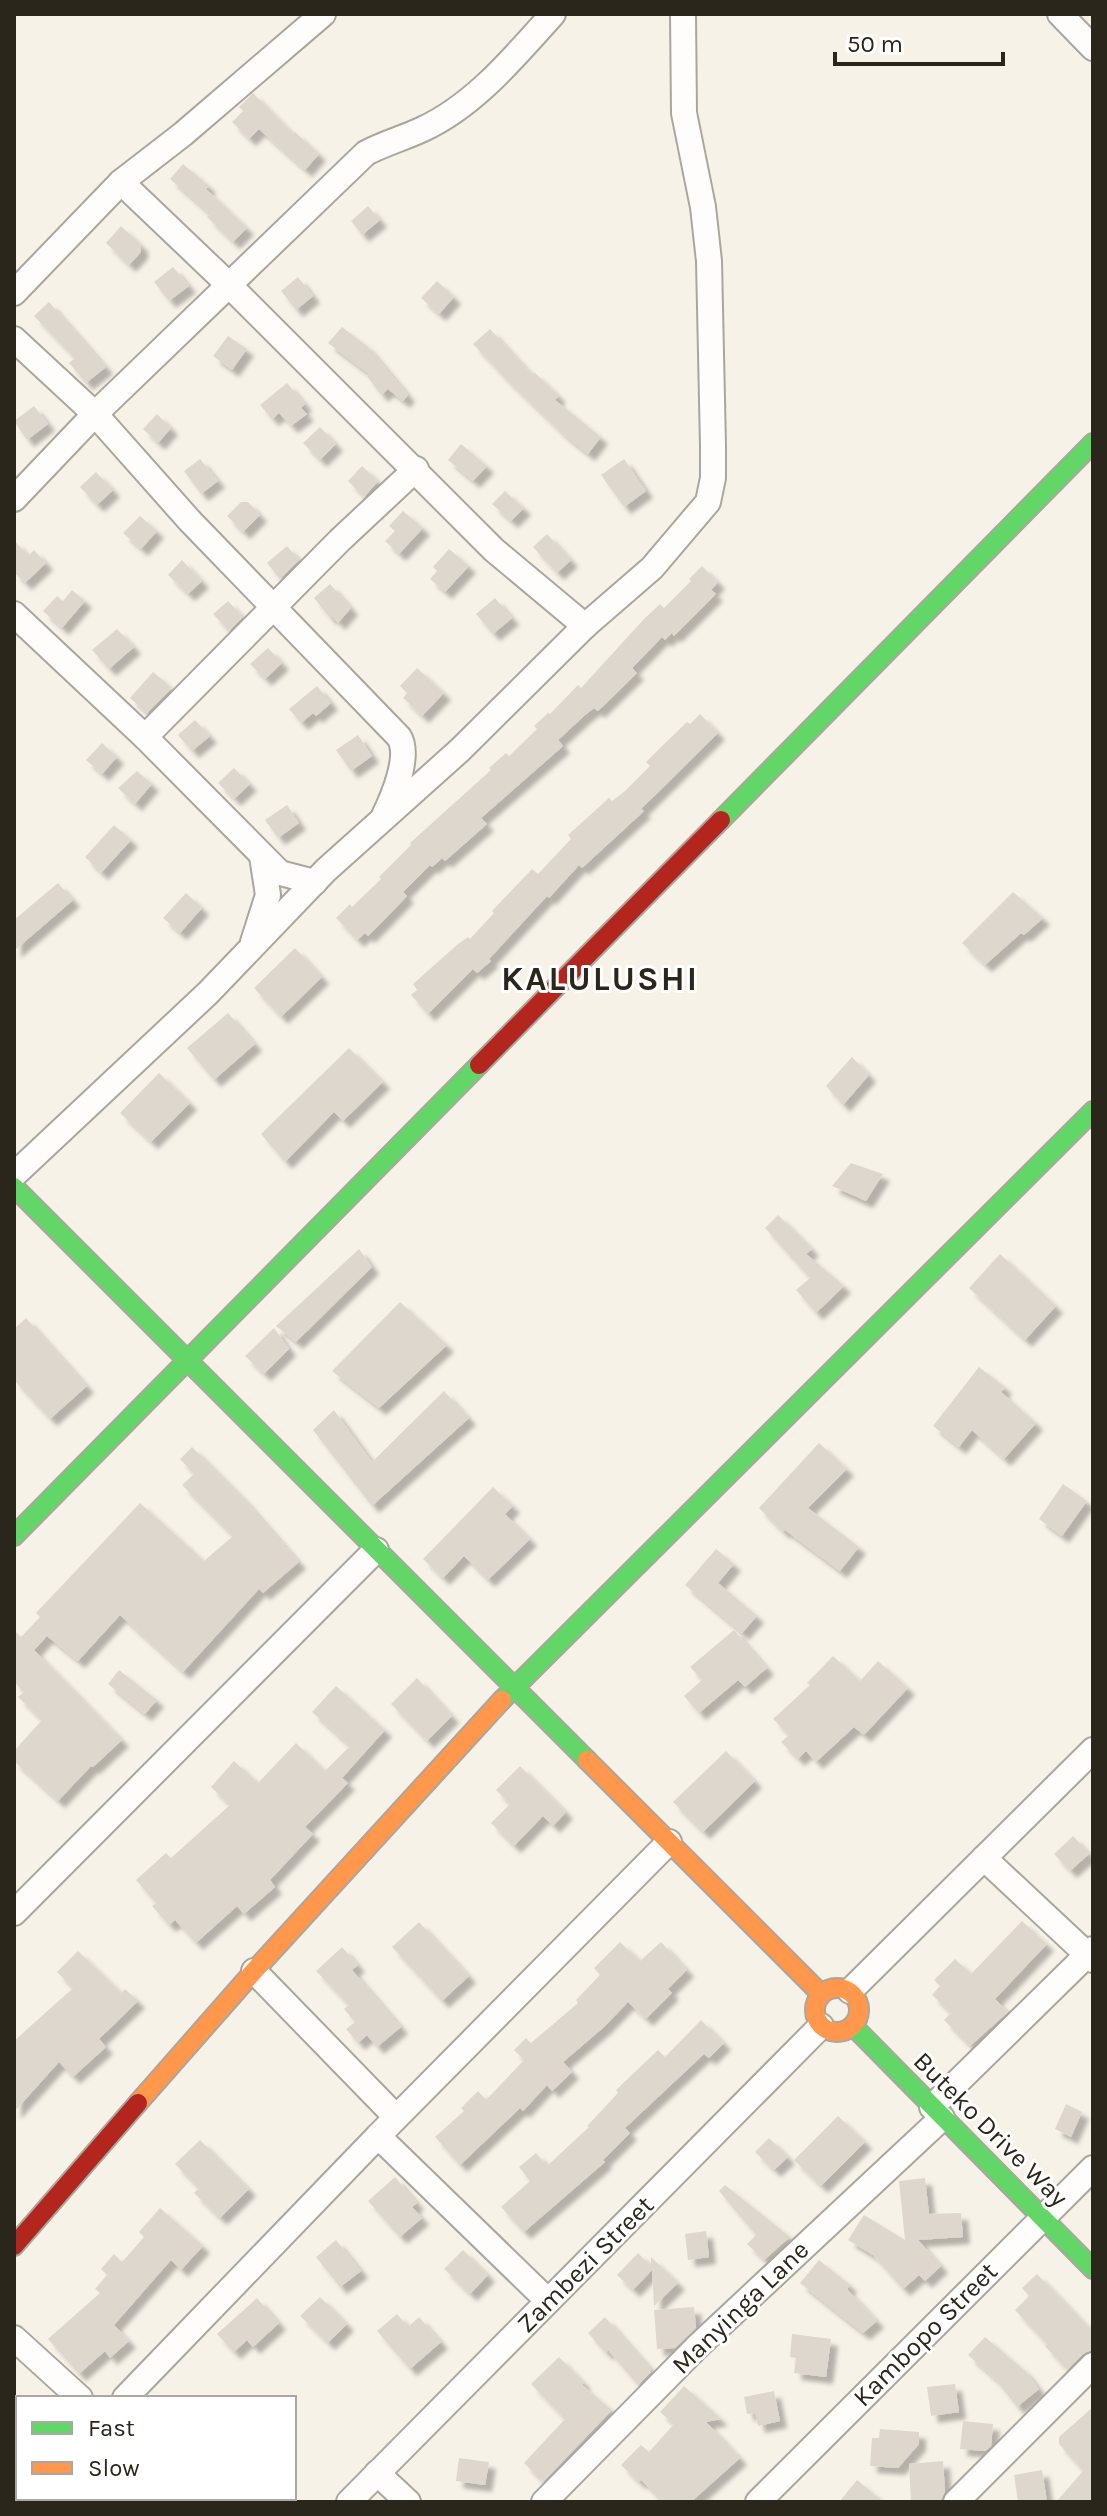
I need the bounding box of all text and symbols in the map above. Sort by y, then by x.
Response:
scale bar [835,16,1003,66]
text: 50 m [847,30,903,58]
district label: KALULUSHI [501,959,699,999]
street label: Buteko Drive Way [907,2046,1074,2213]
street label: Zambezi Street [511,2189,660,2339]
street label: Manyinga Lane [665,2234,815,2380]
street label: Kambopo Street [847,2256,1004,2413]
legend [16,2396,296,2500]
text: Fast [88,2414,135,2442]
text: Slow [88,2454,140,2482]

